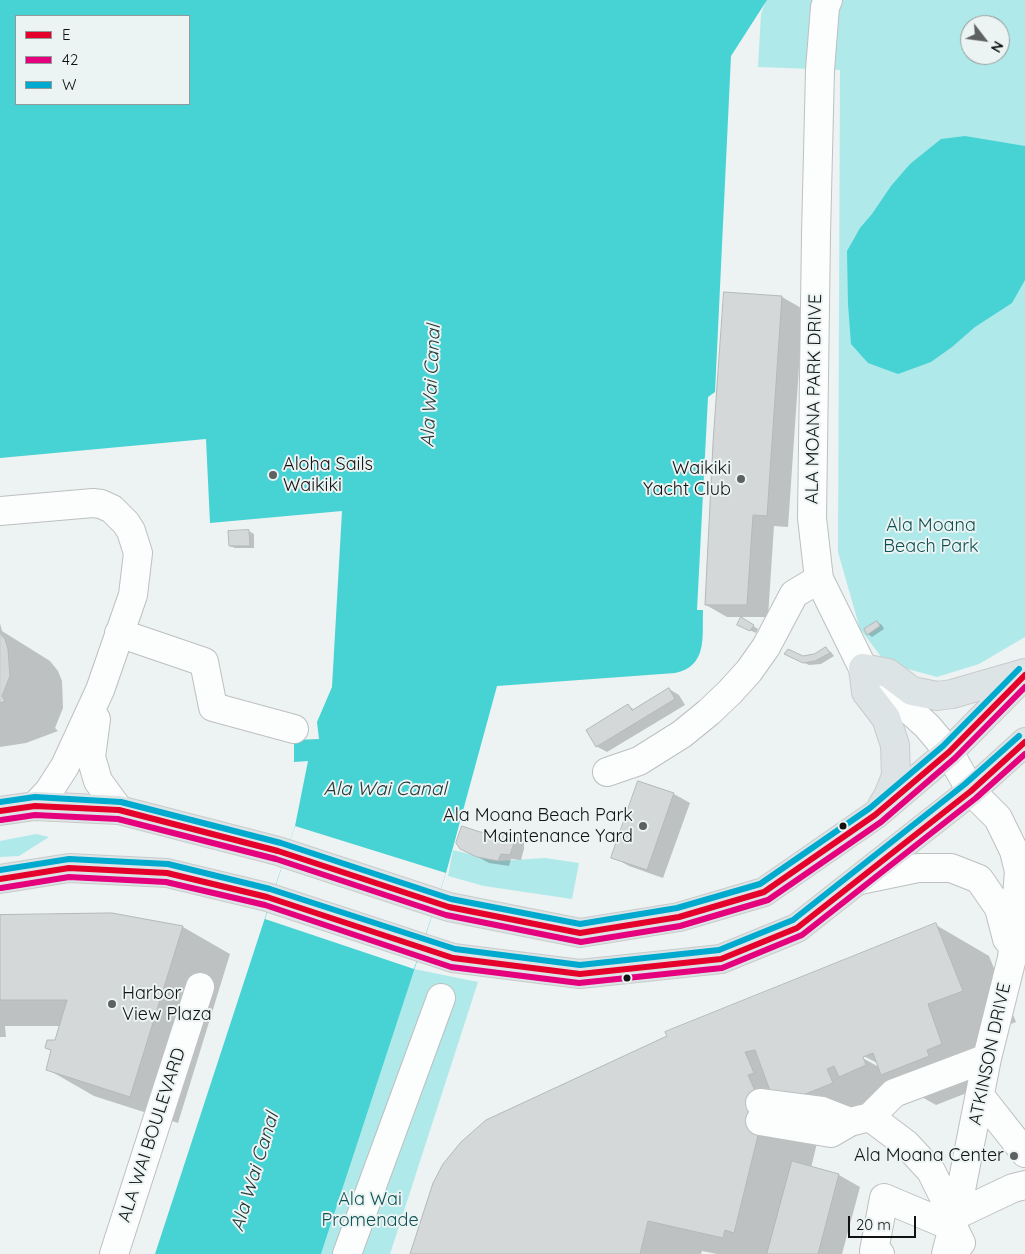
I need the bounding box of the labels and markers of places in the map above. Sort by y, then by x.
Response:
place label: Aloha Sails Waikiki [283,454,373,496]
place label: Waikiki Yacht Club [643,458,731,500]
marker: Aloha Sails Waikiki [267,469,279,481]
marker: Waikiki Yacht Club [735,473,747,485]
place label: Ala Moana Beach Park Maintenance Yard [443,805,633,848]
marker: Ala Moana Beach Park Maintenance Yard [637,820,649,832]
unlabelled marker [838,821,848,831]
unlabelled marker [622,973,632,983]
place label: Harbor View Plaza [122,983,212,1026]
marker: Harbor View Plaza [106,998,118,1010]
place label: Ala Moana Center [854,1145,1004,1167]
marker: Ala Moana Center [1008,1150,1020,1162]

